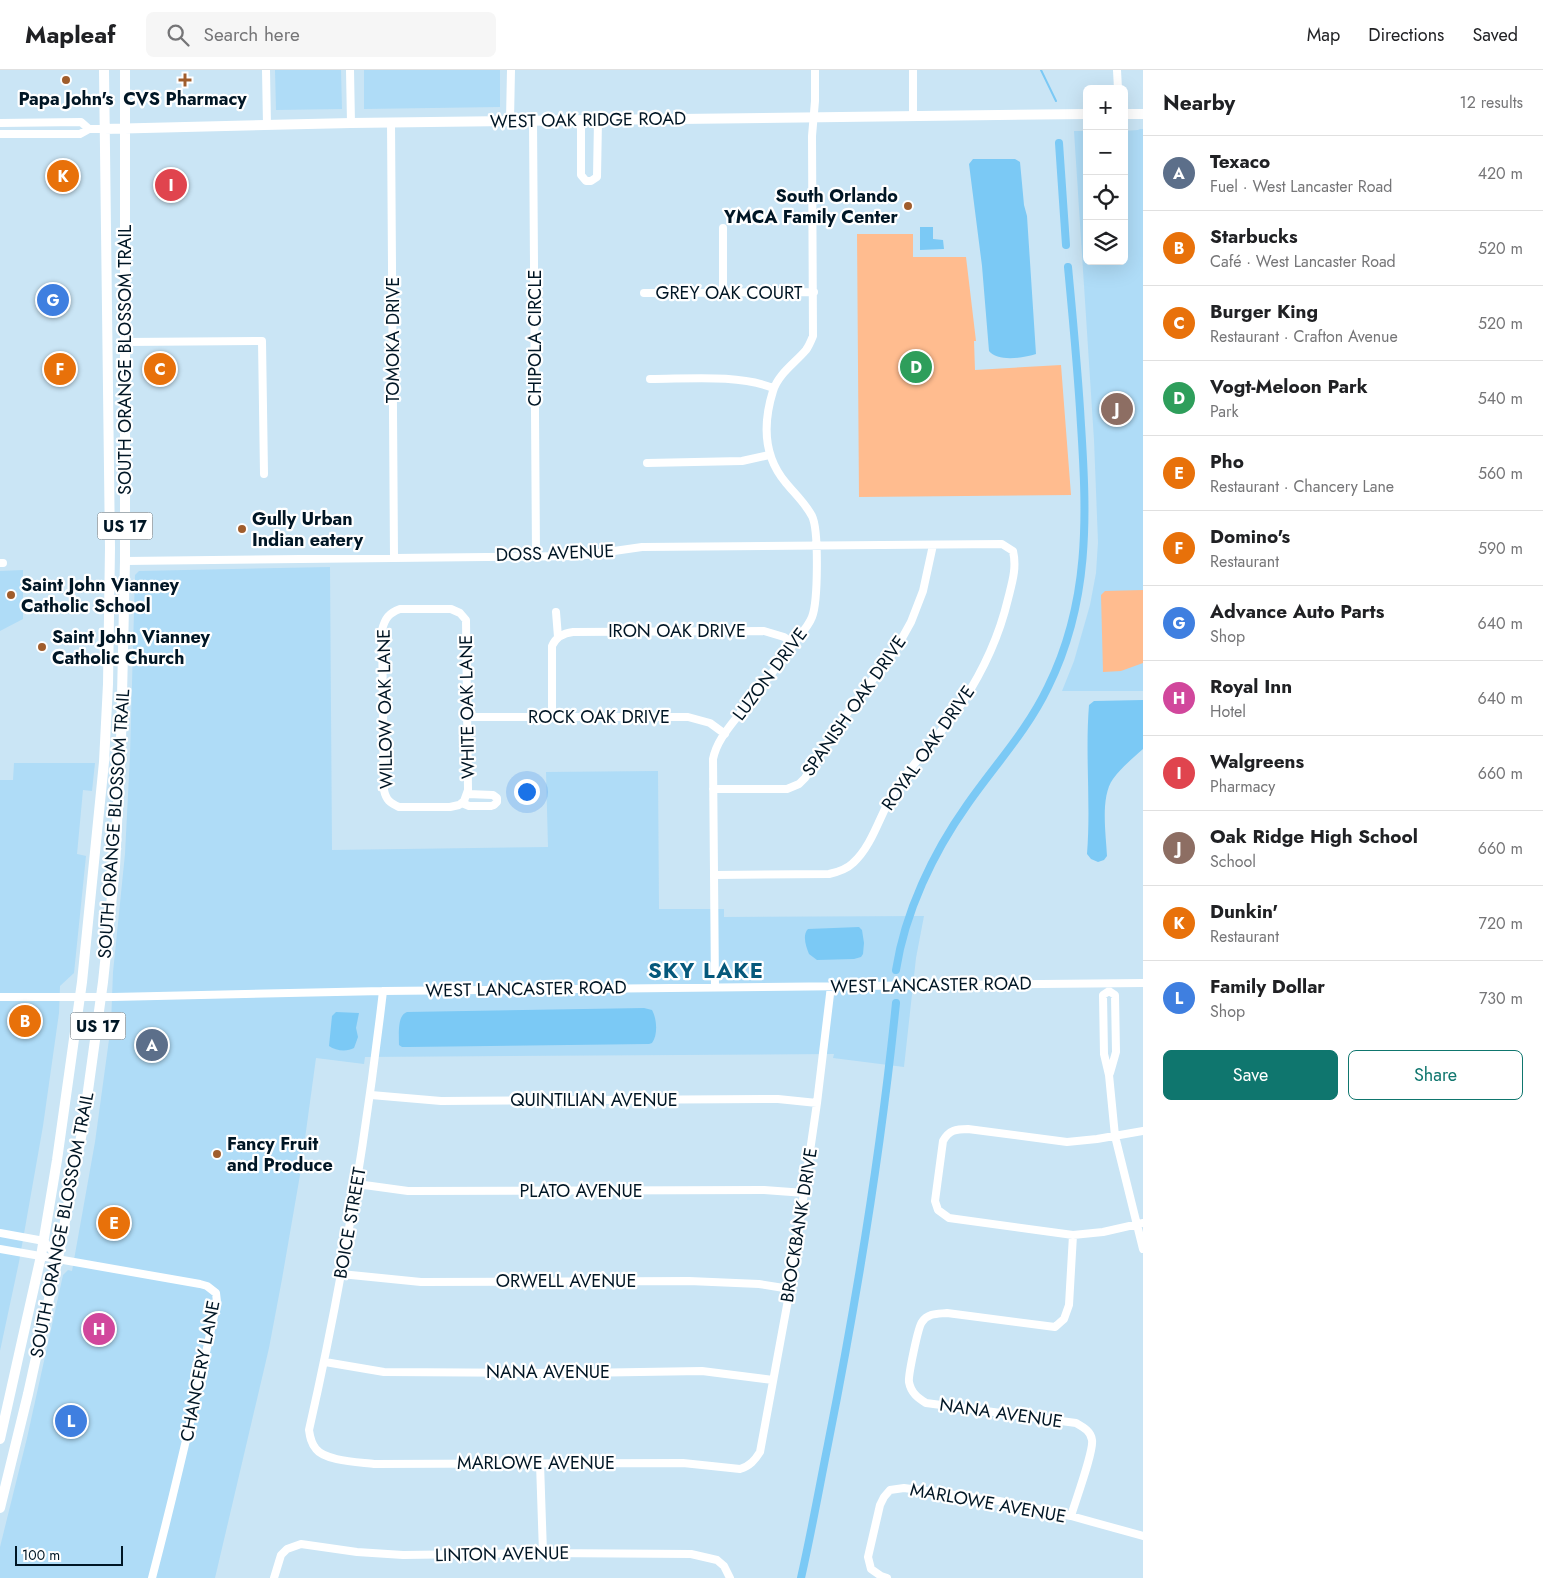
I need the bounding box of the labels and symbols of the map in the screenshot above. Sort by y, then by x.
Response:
marker: Papa John's [60,74,72,86]
marker: CVS Pharmacy [179,74,191,86]
place label: Papa John's [18,86,114,112]
place label: CVS Pharmacy [123,86,247,112]
street label: WEST OAK RIDGE ROAD [490,105,686,135]
pin: K [47,157,79,195]
pin: I [155,166,187,204]
place label: South Orlando YMCA Family Center [723,183,899,230]
marker: South Orlando YMCA Family Center [902,200,914,212]
street label: SOUTH ORANGE BLOSSOM TRAIL [112,225,138,495]
street label: CHIPOLA CIRCLE [522,270,548,406]
street label: TOMOKA DRIVE [380,277,406,403]
street label: GREY OAK COURT [656,280,803,306]
pin: G [37,281,69,319]
pin: D [900,348,932,386]
pin: F [44,350,76,388]
pin: C [144,350,176,388]
pin: J [1101,390,1133,428]
place label: Gully Urban Indian eatery [252,506,364,553]
road number: US 17 [98,512,152,540]
marker: Gully Urban Indian eatery [236,523,248,535]
street label: DOSS AVENUE [495,538,615,568]
place label: Saint John Vianney Catholic School [21,572,180,619]
marker: Saint John Vianney Catholic School [5,589,17,601]
street label: IRON OAK DRIVE [608,618,746,644]
street label: LUZON DRIVE [726,622,814,726]
place label: Saint John Vianney Catholic Church [52,624,211,671]
street label: WILLOW OAK LANE [371,629,399,789]
street label: SPANISH OAK DRIVE [796,630,912,782]
street label: WHITE OAK LANE [453,635,481,779]
marker: Saint John Vianney Catholic Church [36,641,48,653]
street label: ROYAL OAK DRIVE [875,680,981,816]
street label: SOUTH ORANGE BLOSSOM TRAIL [92,688,136,960]
street label: ROCK OAK DRIVE [528,704,670,730]
your location [514,779,540,805]
district label: SKY LAKE [648,954,764,986]
street label: WEST LANCASTER ROAD [830,970,1032,1000]
street label: WEST LANCASTER ROAD [425,974,627,1004]
pin: B [9,1002,41,1040]
road number: US 17 [70,1012,126,1039]
pin: A [136,1026,168,1064]
street label: QUINTILIAN AVENUE [510,1087,678,1113]
street label: SOUTH ORANGE BLOSSOM TRAIL [26,1090,98,1360]
place label: Fancy Fruit and Produce [227,1131,333,1178]
street label: BROCKBANK DRIVE [774,1146,824,1304]
marker: Fancy Fruit and Produce [211,1148,223,1160]
street label: BOICE STREET [327,1165,373,1281]
street label: PLATO AVENUE [519,1178,643,1204]
pin: E [98,1204,130,1242]
street label: ORWELL AVENUE [496,1268,636,1294]
street label: CHANCERY LANE [174,1298,226,1444]
pin: H [83,1310,115,1348]
street label: NANA AVENUE [486,1359,610,1385]
street label: NANA AVENUE [938,1391,1064,1435]
pin: L [55,1402,87,1440]
street label: MARLOWE AVENUE [457,1450,615,1476]
street label: MARLOWE AVENUE [908,1476,1068,1530]
street label: LINTON AVENUE [435,1540,569,1568]
scale bar [15,1543,122,1566]

